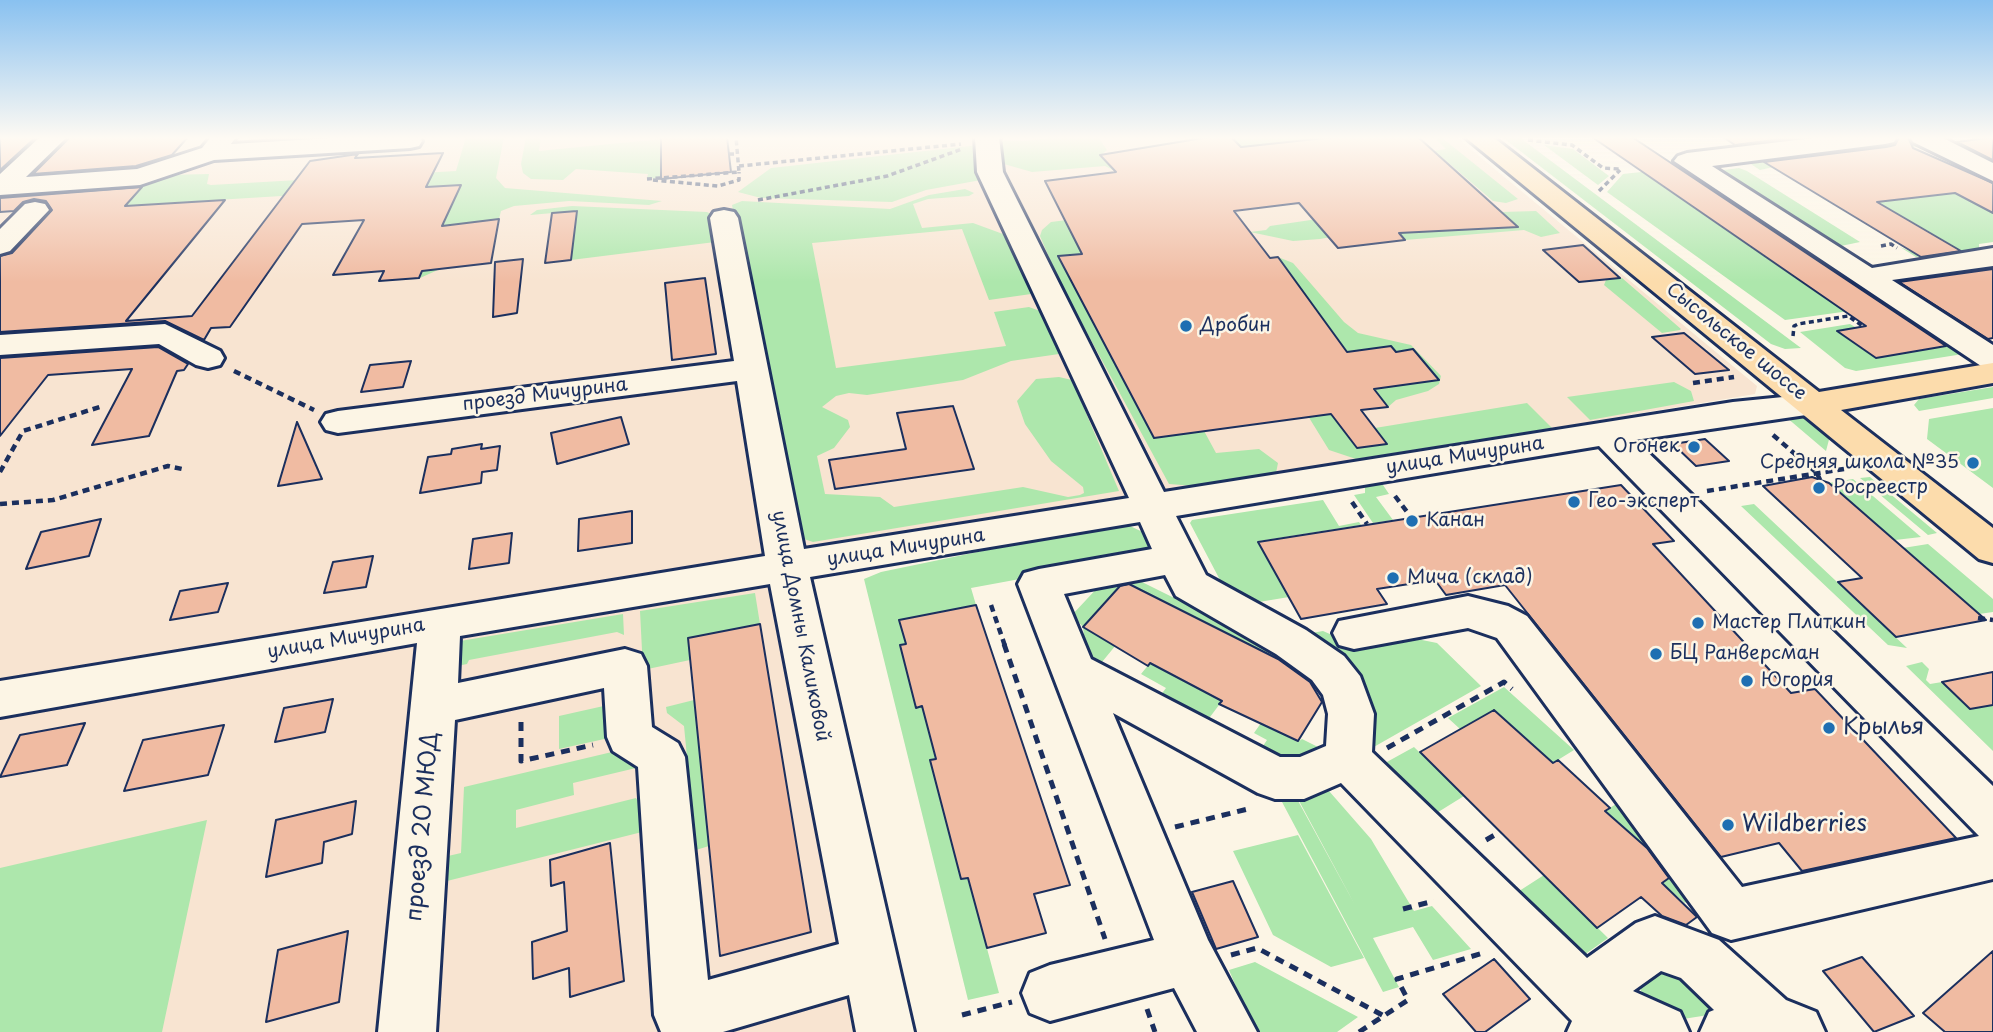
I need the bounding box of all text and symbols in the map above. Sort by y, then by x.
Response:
street label: Сысольское шоссе [1661,278,1811,406]
place label: Дробин [1200,315,1271,337]
marker: Дробин [1178,318,1194,334]
street label: проезд Мичурина [461,374,629,416]
street label: улица Мичурина [1384,432,1546,480]
place label: Огонек [1613,436,1680,458]
marker: Огонек [1686,439,1702,455]
place label: Средняя школа №35 [1760,452,1959,474]
marker: Средняя школа №35 [1965,455,1981,471]
place label: Росреестр [1833,477,1928,499]
marker: Росреестр [1811,480,1827,496]
place label: Гео-эксперт [1588,491,1699,513]
marker: Гео-эксперт [1566,494,1582,510]
street label: улица Домны Каликовой [766,509,834,743]
place label: Канан [1426,510,1485,532]
marker: Канан [1404,513,1420,529]
street label: улица Мичурина [825,524,987,572]
place label: Мича (склад) [1407,567,1533,589]
marker: Мича (склад) [1385,570,1401,586]
place label: Мастер Плиткин [1712,612,1866,634]
street label: улица Мичурина [266,614,426,664]
marker: Мастер Плиткин [1690,615,1706,631]
place label: БЦ Ранверсман [1670,643,1820,665]
marker: БЦ Ранверсман [1648,646,1664,662]
place label: Югория [1761,670,1834,692]
marker: Югория [1739,673,1755,689]
place label: Крылья [1843,714,1924,742]
marker: Крылья [1821,720,1837,736]
street label: проезд 20 МЮД [401,731,445,923]
place label: Wildberries [1742,811,1867,839]
marker: Wildberries [1720,817,1736,833]

